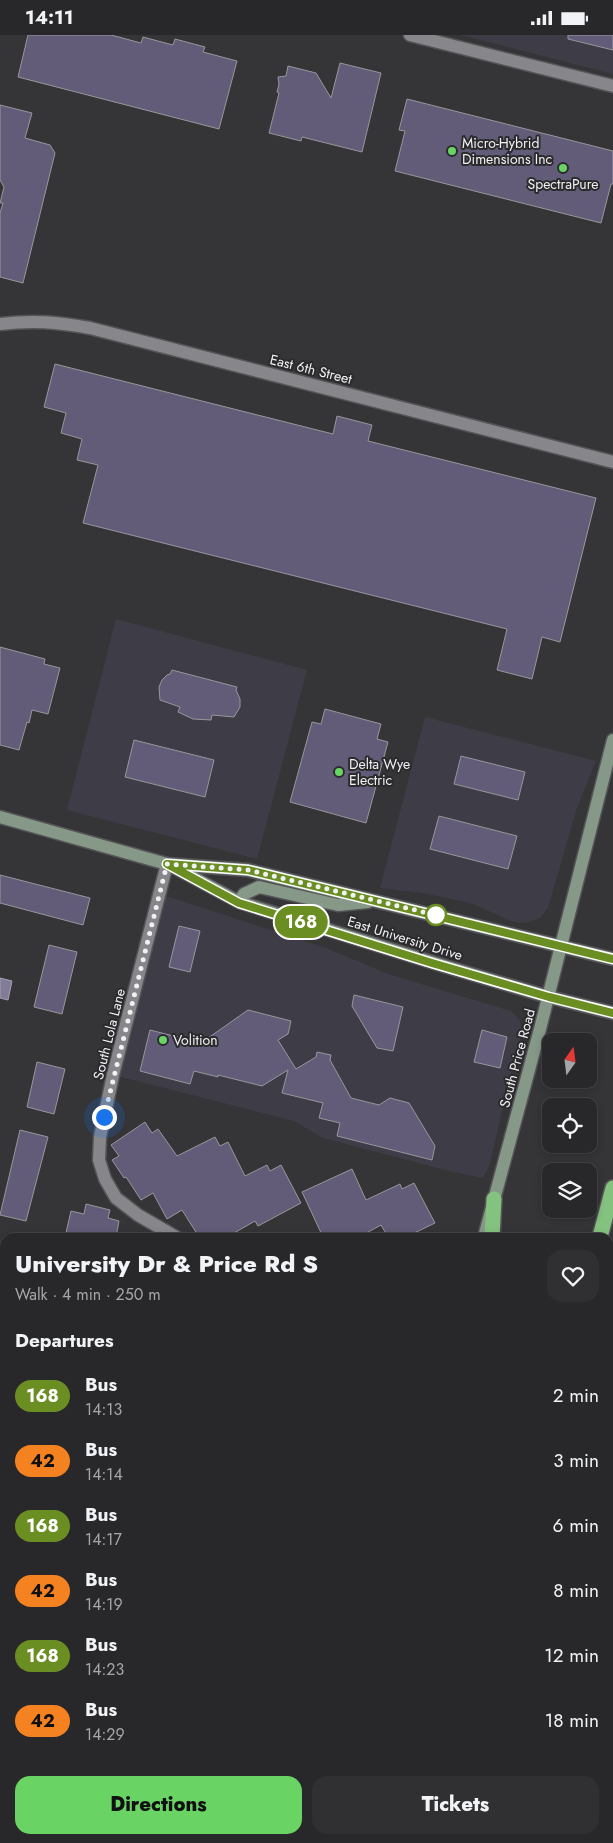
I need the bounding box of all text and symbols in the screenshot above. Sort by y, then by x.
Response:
text: 14:11 [25,4,73,31]
place label: Micro-Hybrid Dimensions Inc [462,133,552,169]
marker: Micro-Hybrid Dimensions Inc [446,145,458,157]
marker: SpectraPure [557,162,569,174]
place label: SpectraPure [528,174,599,194]
street label: East 6th Street [268,349,355,389]
place label: Delta Wye Electric [349,754,410,790]
marker: Delta Wye Electric [333,766,345,778]
unlabelled marker [425,904,447,926]
line badge: 168 [272,906,330,938]
text: 168 [285,909,317,935]
street label: East University Drive [345,911,465,965]
street label: South Lola Lane [88,986,130,1082]
street label: South Price Road [494,1006,540,1110]
place label: Volition [173,1030,218,1050]
north arrow [542,1033,598,1087]
map controls [542,1033,597,1218]
marker: Volition [157,1034,169,1046]
button: locate [542,1098,597,1153]
your location [92,1105,117,1130]
button: layers [542,1163,597,1218]
text: University Dr & Price Rd S [15,1246,318,1281]
button: heart [547,1250,599,1302]
text: Walk · 4 min · 250 m [15,1283,161,1306]
text: Departures [15,1327,114,1354]
text: Bus [85,1371,117,1398]
text: 2 min [553,1382,599,1409]
text: 168 [26,1383,59,1409]
text: 14:13 [85,1398,122,1421]
text: Bus [85,1436,117,1463]
text: 3 min [553,1447,599,1474]
text: 42 [30,1448,55,1474]
text: 14:14 [85,1463,123,1486]
text: Bus [85,1501,117,1528]
text: 6 min [553,1512,599,1539]
text: 168 [26,1513,59,1539]
text: 14:17 [85,1528,122,1551]
text: Bus [85,1566,117,1593]
text: 8 min [553,1577,599,1604]
text: 42 [30,1578,55,1604]
text: 14:19 [85,1593,123,1616]
text: Bus [85,1631,117,1658]
text: 12 min [544,1642,599,1669]
text: 168 [26,1643,59,1669]
text: 14:23 [85,1658,124,1681]
text: Bus [85,1696,117,1723]
text: 18 min [545,1707,599,1734]
text: 42 [30,1708,55,1734]
text: 14:29 [85,1723,125,1746]
button: Directions [15,1776,302,1834]
button: Tickets [312,1776,599,1834]

